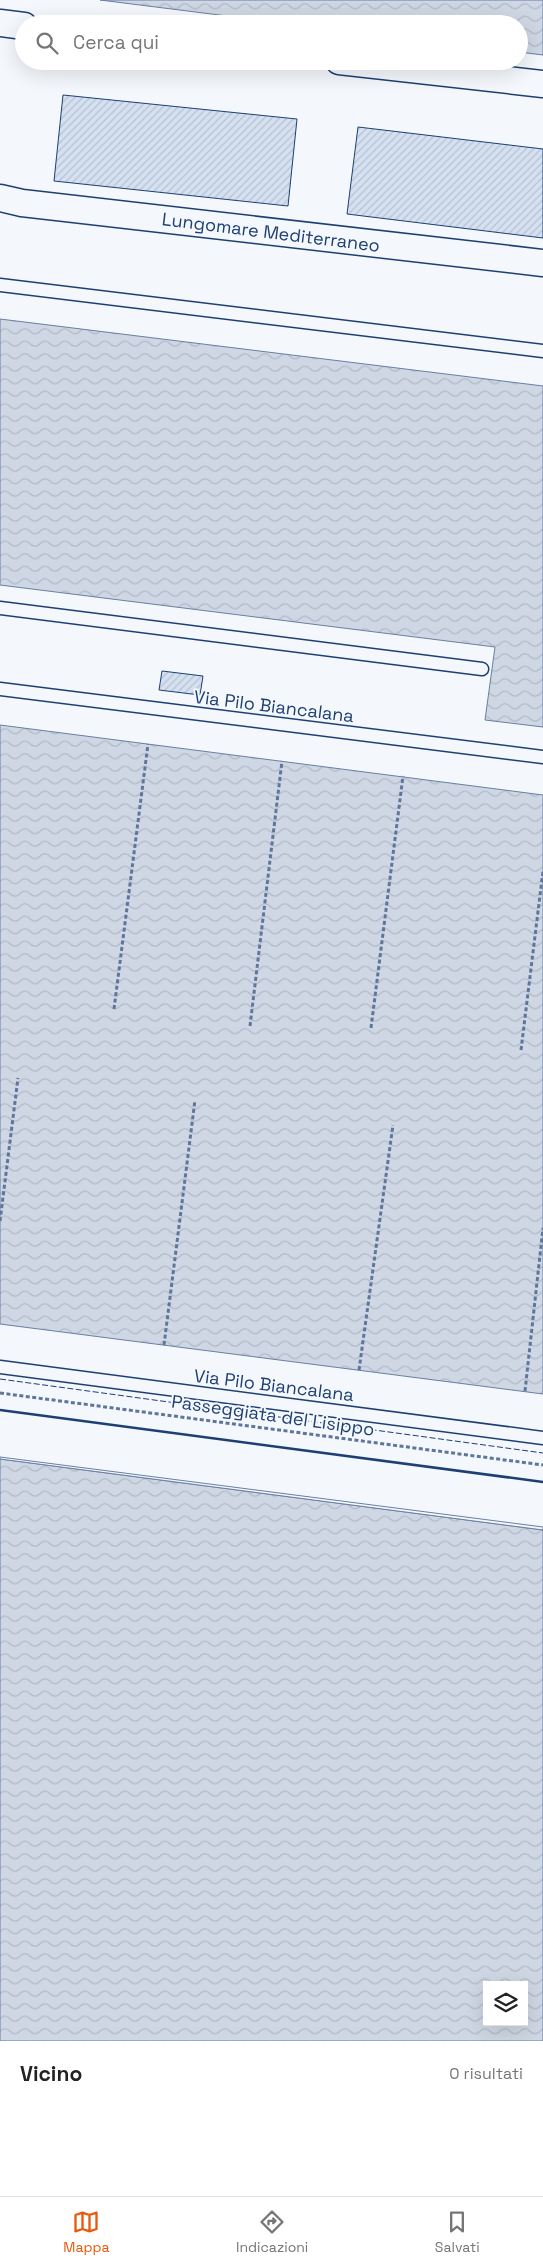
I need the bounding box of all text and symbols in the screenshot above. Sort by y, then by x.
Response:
search box [15,15,528,70]
icon: search [33,29,61,57]
text: Cerca qui [73,30,159,55]
street label: Lungomare Mediterraneo [161,207,381,257]
street label: Via Pilo Biancalana [193,685,355,727]
street label: Via Pilo Biancalana [193,1364,355,1406]
street label: Passeggiata del Lisippo [170,1389,376,1441]
map controls [483,1981,528,2026]
button: layers [483,1981,528,2026]
text: Vicino [20,2060,82,2087]
text: 0 risultati [449,2063,523,2084]
tab: Mappa [63,2208,110,2256]
tab: Indicazioni [236,2208,308,2256]
tab: Salvati [435,2208,480,2256]

